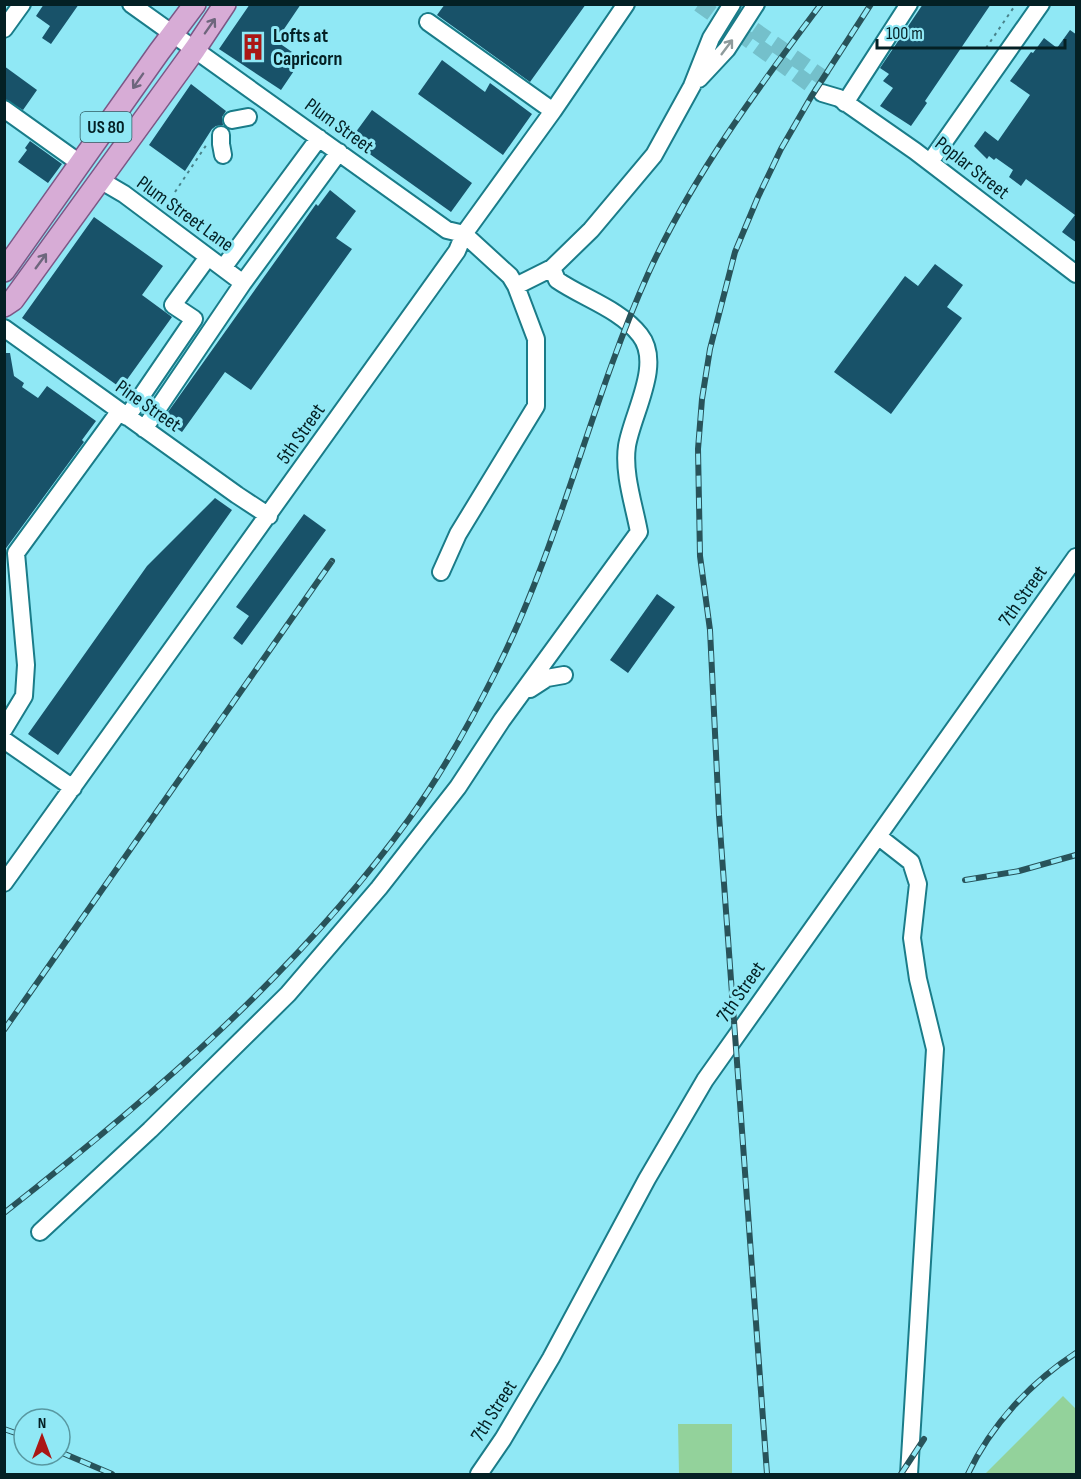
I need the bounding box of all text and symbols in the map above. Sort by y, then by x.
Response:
scale bar [877,12,1064,50]
one-way arrow [204,19,216,35]
text: 100 m [886,23,923,44]
place label: Lofts at Capricorn [273,24,342,71]
building icon: Lofts at Capricorn [238,32,268,62]
one-way arrow [720,40,733,56]
one-way arrow [132,73,144,89]
street label: Plum Street [300,93,378,159]
road number: US 80 [80,112,132,142]
street label: Poplar Street [930,132,1014,204]
street label: Plum Street Lane [132,171,238,257]
one-way arrow [35,254,48,270]
street label: Pine Street [111,375,185,437]
street label: 5th Street [272,399,330,469]
street label: 7th Street [994,561,1052,631]
street label: 7th Street [712,957,770,1027]
street label: 7th Street [466,1376,522,1446]
north arrow [12,1407,72,1467]
text: N [38,1414,46,1433]

